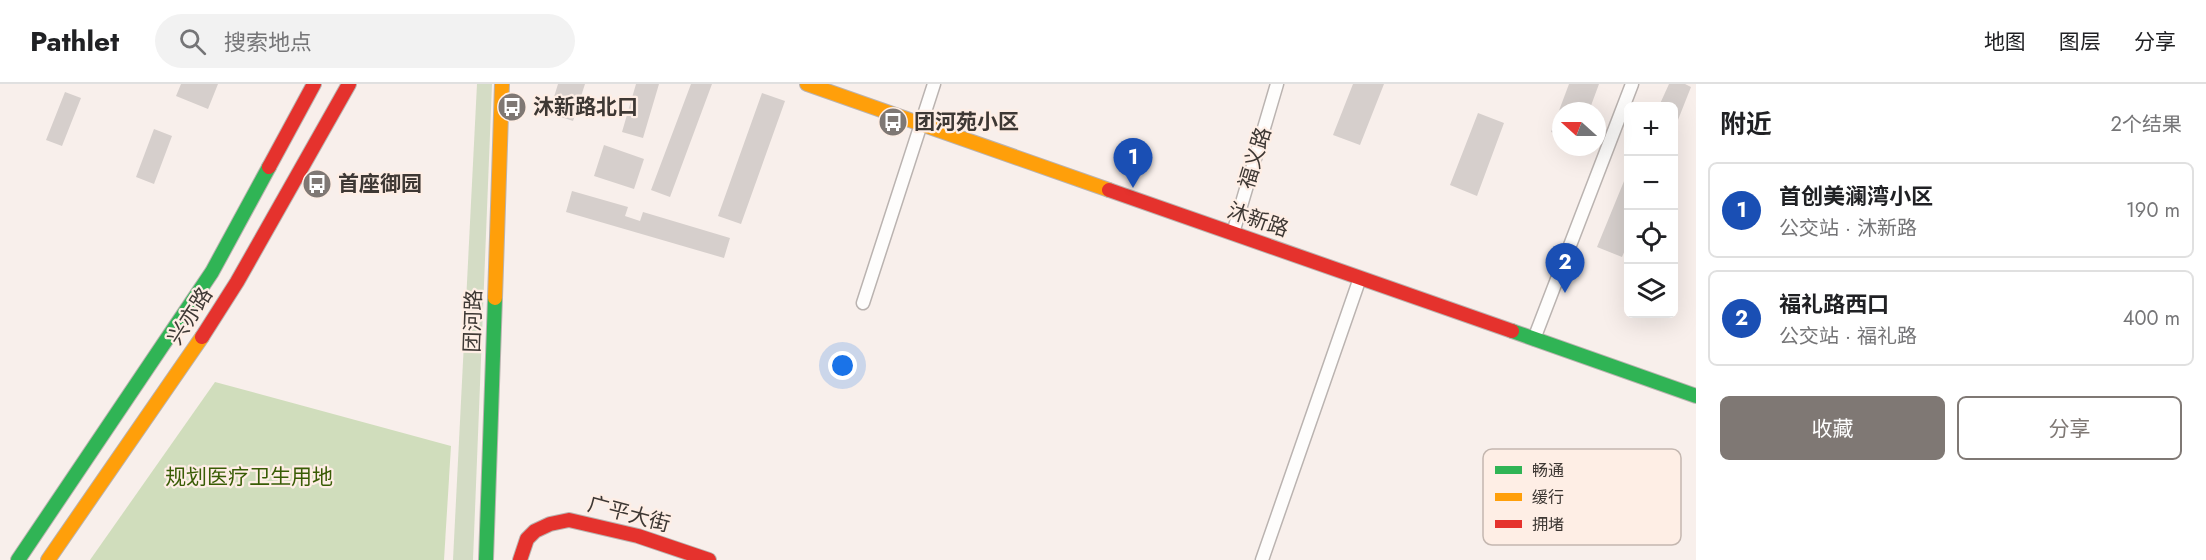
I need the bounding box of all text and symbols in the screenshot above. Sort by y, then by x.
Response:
search box [155,14,575,68]
text: Pathlet [30,21,119,62]
icon: search [176,25,209,58]
text: 搜索地点 [224,26,312,58]
text: 地图 [1984,27,2026,57]
text: 图层 [2059,27,2101,57]
text: 分享 [2134,27,2176,57]
bus stop icon: 沐新路北口 [496,91,528,123]
place label: 沐新路北口 [533,92,638,122]
north arrow [1552,102,1606,156]
map controls [1624,102,1678,318]
button: + [1624,102,1678,156]
text: 附近 [1720,105,1772,143]
bus stop icon: 团河苑小区 [877,106,909,138]
place label: 团河苑小区 [914,107,1019,137]
text: 2个结果 [2111,110,2182,139]
street label: 福义路 [1231,123,1279,193]
pin: 1 [1114,138,1152,188]
button: − [1624,156,1678,210]
bus stop icon: 首座御园 [301,168,333,200]
place label: 首座御园 [338,169,422,199]
text: 首创美澜湾小区 [1779,180,1933,212]
street label: 沐新路 [1223,196,1293,244]
text: 1 [1736,196,1747,225]
text: 190 m [2126,196,2180,225]
button: locate [1624,210,1678,264]
text: 公交站 · 沐新路 [1779,214,1917,243]
pin: 2 [1546,244,1584,293]
button: layers [1624,264,1678,318]
street label: 兴亦路 [160,281,220,351]
text: 福礼路西口 [1779,288,1889,320]
street label: 团河路 [457,289,489,353]
text: 2 [1735,304,1748,333]
text: 400 m [2123,304,2180,333]
text: 公交站 · 福礼路 [1779,322,1917,351]
your location [828,351,857,380]
button: 收藏 [1720,396,1945,460]
button: 分享 [1957,396,2182,460]
legend [1483,449,1681,545]
text: 畅通 [1532,459,1564,482]
park label: 规划医疗卫生用地 [165,462,333,492]
text: 缓行 [1532,486,1564,509]
street label: 广平大街 [585,489,673,539]
text: 拥堵 [1532,513,1564,536]

